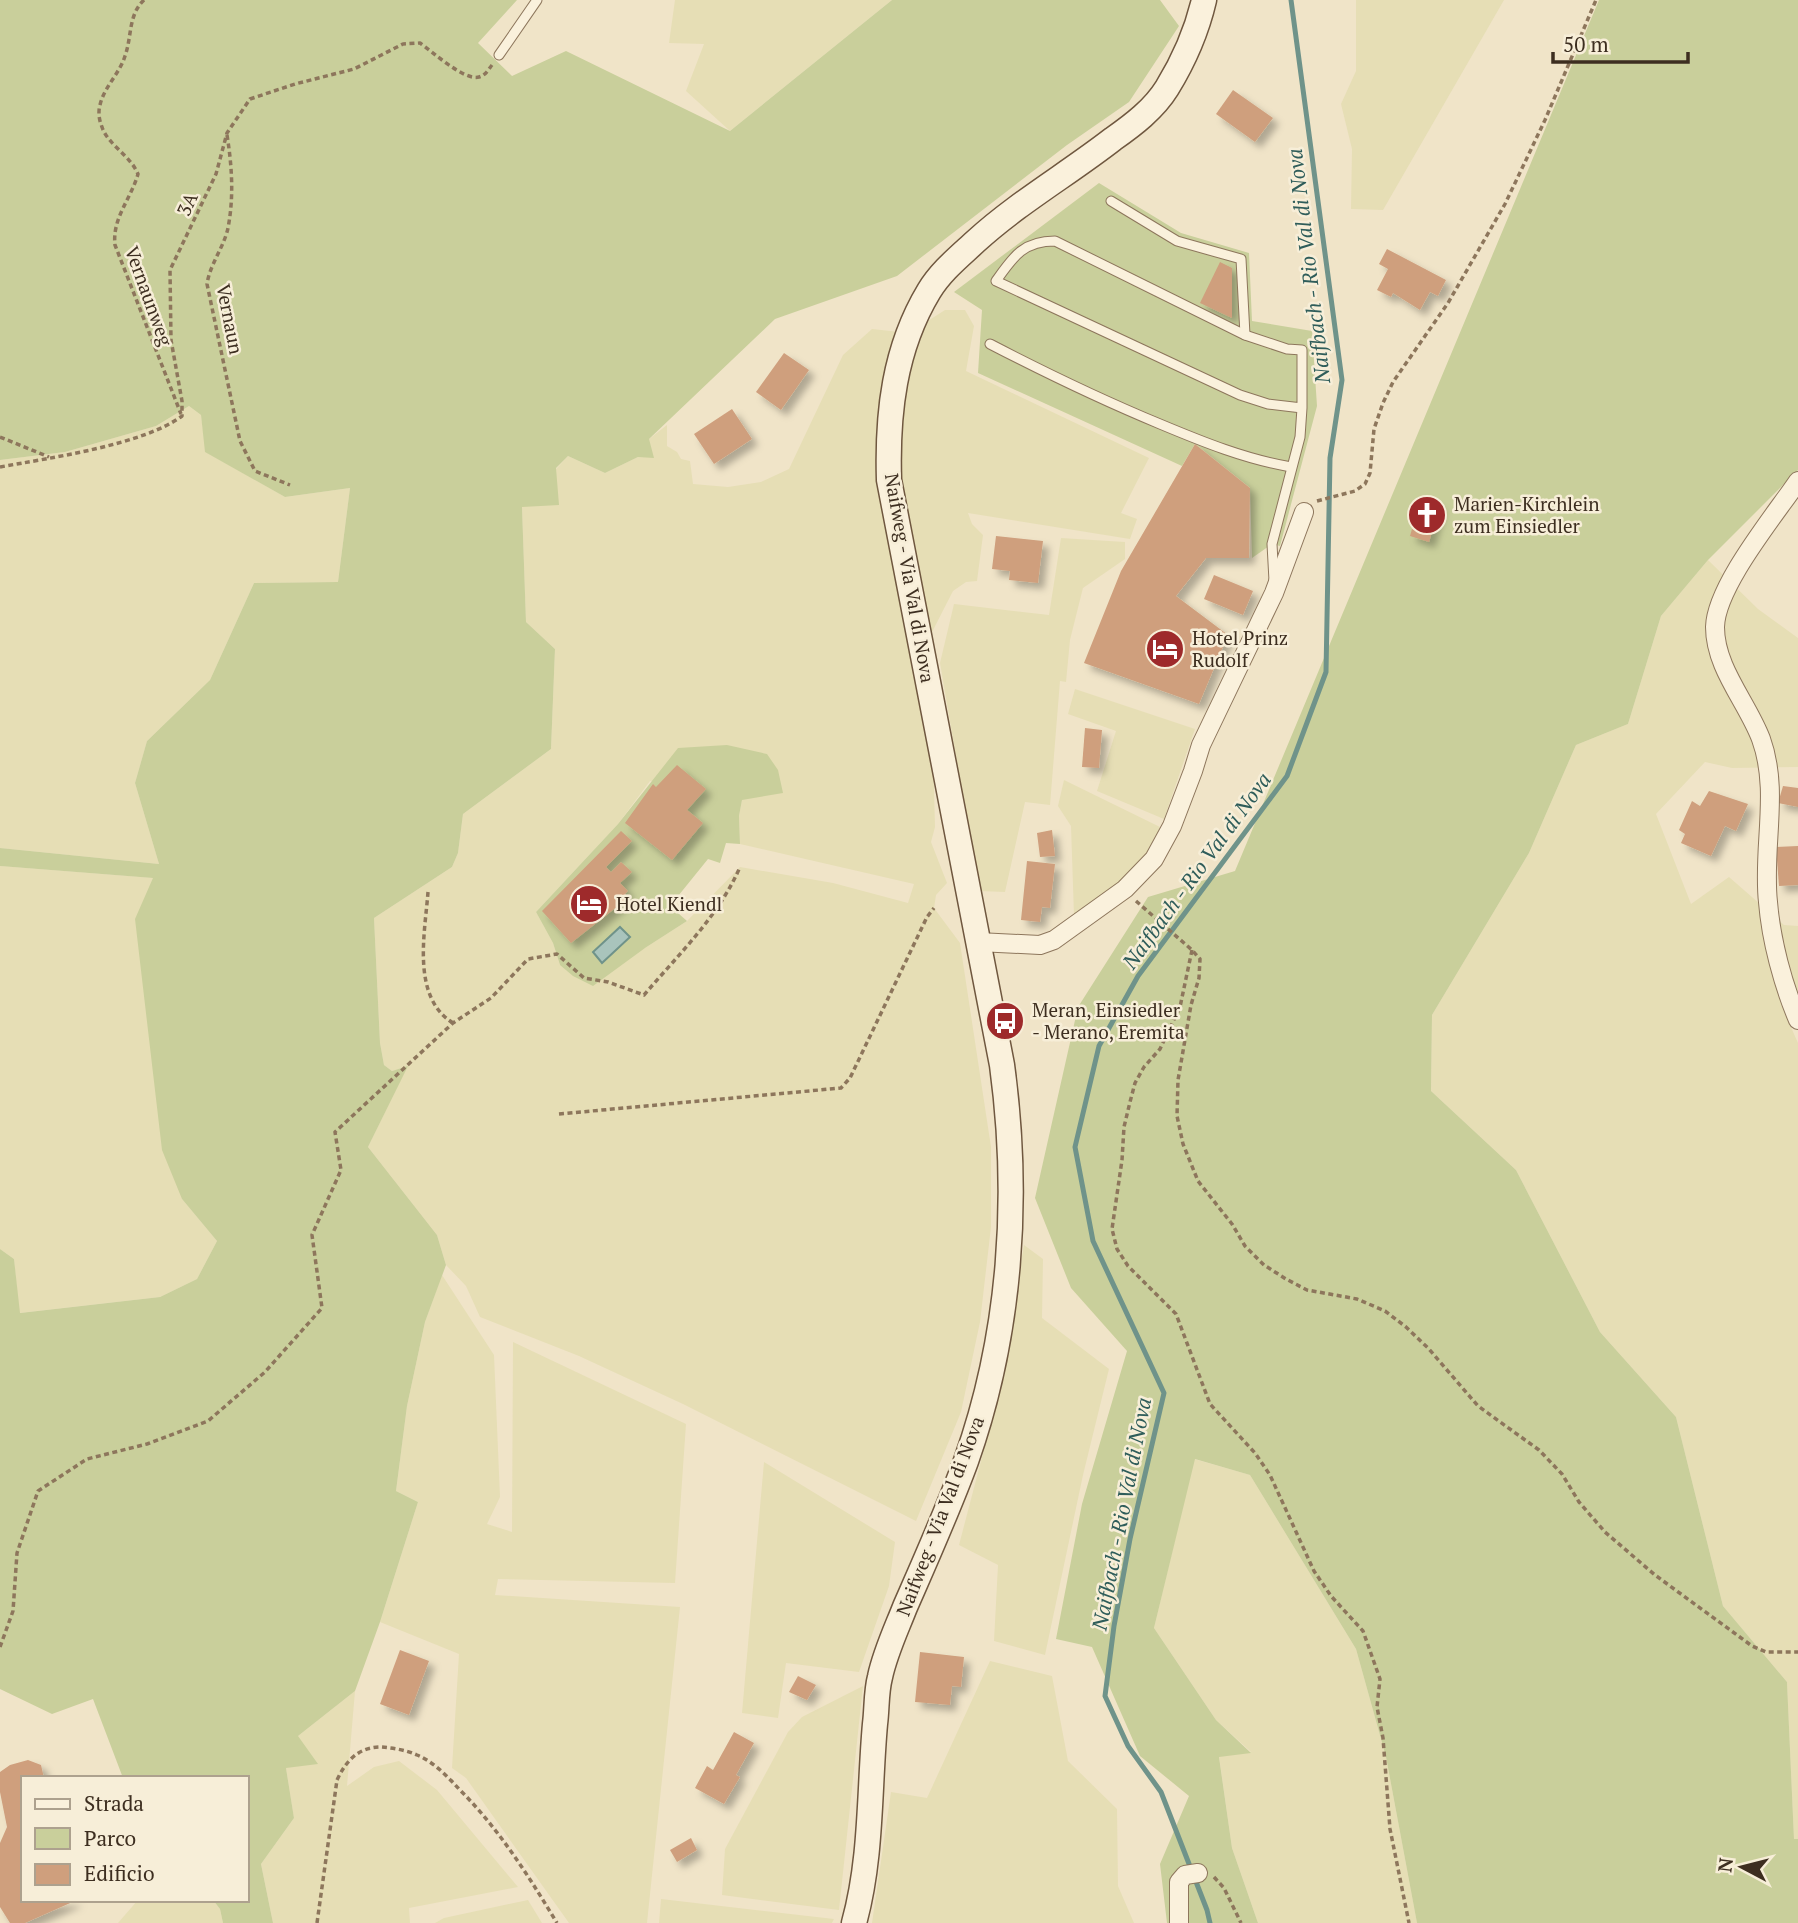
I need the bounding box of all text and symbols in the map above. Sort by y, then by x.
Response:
scale bar [1553,21,1688,65]
text: 50 m [1563,30,1609,58]
water label: Naifbach - Rio Val di Nova [1280,147,1336,386]
street label: 3A [170,188,203,220]
street label: Vernaunweg [120,243,179,350]
street label: Vernaun [211,282,250,356]
street label: Naifweg - Via Val di Nova [880,471,941,685]
place label: Marien-Kirchlein zum Einsiedler [1454,491,1600,538]
church icon: Marien-Kirchlein zum Einsiedler [1406,494,1448,536]
place label: Hotel Prinz Rudolf [1192,625,1288,672]
hotel icon: Hotel Prinz Rudolf [1144,628,1186,670]
water label: Naifbach - Rio Val di Nova [1115,767,1277,975]
hotel icon: Hotel Kiendl [568,883,610,925]
place label: Hotel Kiendl [616,891,722,916]
place label: Meran, Einsiedler - Merano, Eremita [1032,997,1185,1044]
bus stop icon: Meran, Einsiedler - Merano, Eremita [984,1000,1026,1042]
water label: Naifbach - Rio Val di Nova [1085,1395,1157,1634]
street label: Naifweg - Via Val di Nova [890,1412,989,1619]
legend [21,1776,248,1902]
text: Strada [84,1789,144,1817]
text: Parco [84,1824,136,1852]
north arrow [1707,1832,1777,1902]
text: N [1711,1856,1738,1874]
text: Edificio [84,1859,155,1887]

